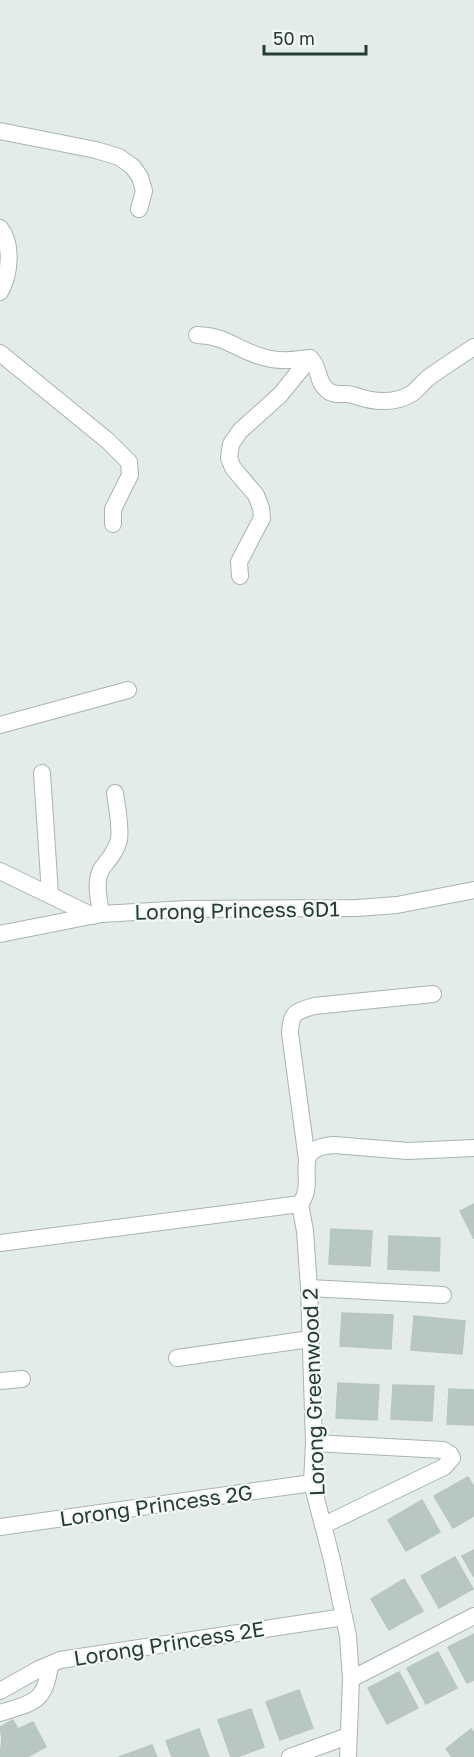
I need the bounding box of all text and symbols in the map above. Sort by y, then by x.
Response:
scale bar [264,18,366,56]
text: 50 m [273,27,315,49]
street label: Lorong Princess 6D1 [134,895,340,925]
street label: Lorong Greenwood 2 [296,1288,330,1496]
street label: Lorong Princess 2G [58,1479,254,1531]
street label: Lorong Princess 2E [72,1615,266,1671]

